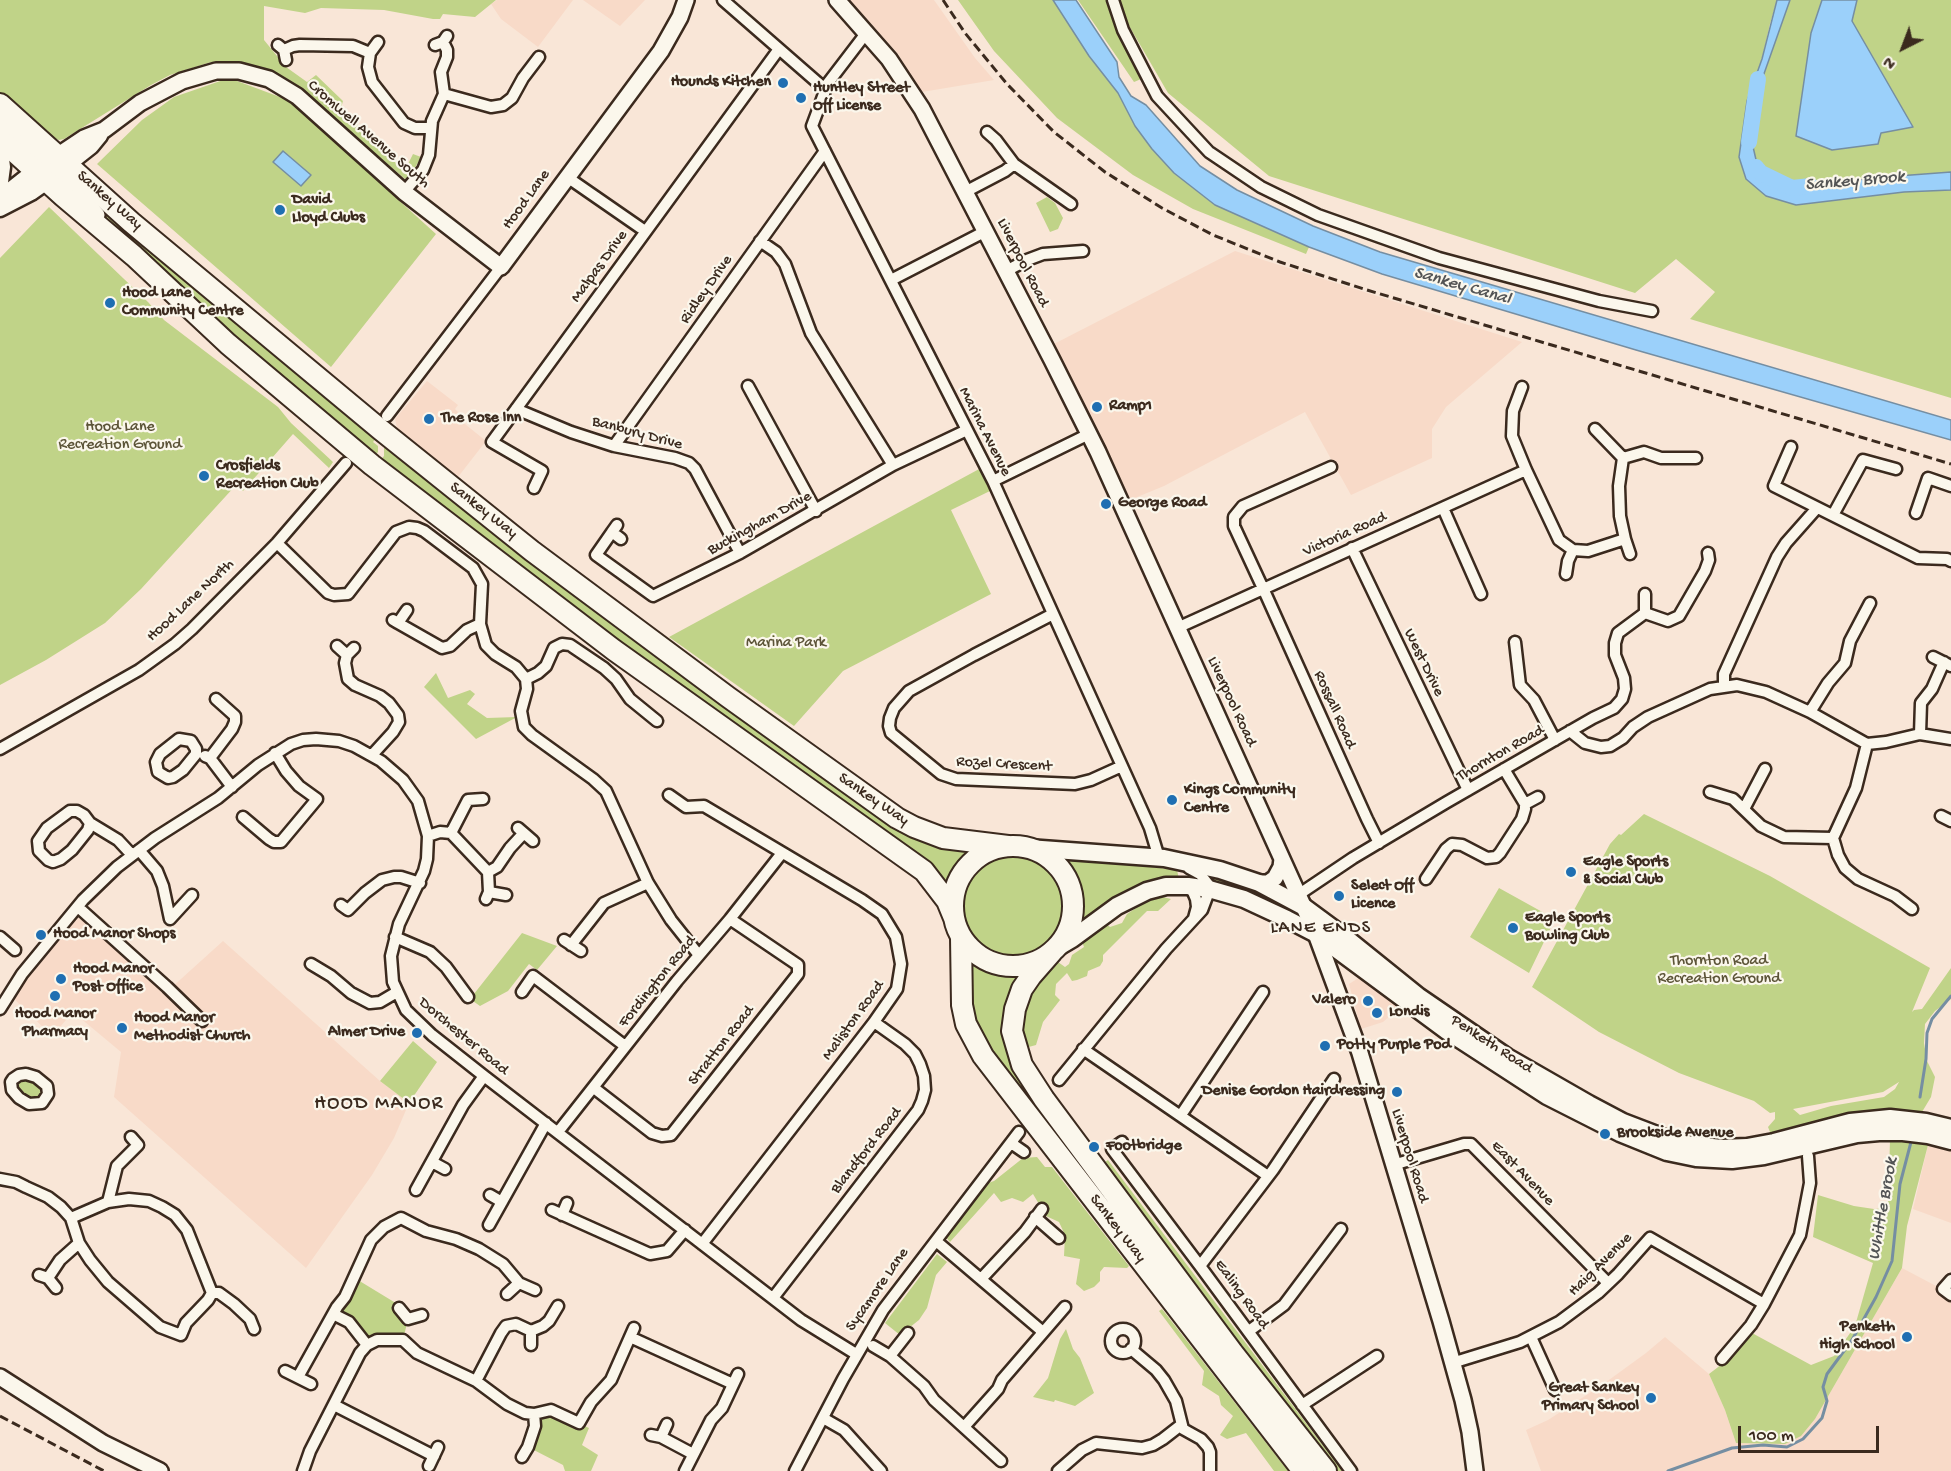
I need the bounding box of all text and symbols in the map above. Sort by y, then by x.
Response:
north arrow [1873,18,1933,78]
text: N [1880,51,1901,72]
place label: Hounds Kitchen [671,73,771,93]
marker: Hounds Kitchen [776,76,790,90]
street label: Cromwell Avenue South [303,77,433,193]
place label: Huntley Street Off License [813,79,910,117]
marker: Huntley Street Off License [794,91,808,105]
street label: Hood Lane [499,166,555,234]
street label: Sankey Way [72,167,146,235]
water label: Sankey Brook [1804,167,1906,197]
place label: David Lloyd Clubs [292,191,365,229]
marker: David Lloyd Clubs [273,203,287,217]
street label: Liverpool Road [991,215,1053,311]
street label: Malpas Drive [567,227,633,307]
street label: Ridley Drive [676,252,738,328]
water label: Sankey Canal [1411,263,1513,311]
place label: Hood Lane Community Centre [122,284,243,322]
marker: Hood Lane Community Centre [103,296,117,310]
street label: Marina Avenue [953,384,1015,480]
place label: Ramp1 [1109,397,1152,417]
marker: Ramp1 [1090,400,1104,414]
place label: The Rose Inn [441,409,521,429]
marker: The Rose Inn [422,412,436,426]
street label: Banbury Drive [590,413,684,455]
park label: Hood Lane Recreation Ground [58,418,182,456]
place label: Crosfields Recreation Club [216,457,319,495]
marker: Crosfields Recreation Club [197,469,211,483]
street label: Sankey Way [445,478,521,544]
street label: Buckingham Drive [705,488,815,560]
place label: George Road [1118,494,1206,514]
marker: George Road [1099,497,1113,511]
street label: Victoria Road [1300,508,1390,562]
street label: Hood Lane North [143,556,239,646]
street label: West Drive [1398,626,1448,700]
park label: Marina Park [746,634,826,654]
street label: Liverpool Road [1202,654,1260,750]
street label: Rossall Road [1308,668,1360,752]
street label: Thornton Road [1454,721,1548,787]
street label: Rozel Crescent [956,753,1052,777]
street label: Sankey Way [834,769,912,831]
place label: Kings Community Centre [1184,781,1295,819]
marker: Kings Community Centre [1165,793,1179,807]
place label: Eagle Sports & Social Club [1583,853,1668,891]
marker: Eagle Sports & Social Club [1564,865,1578,879]
place label: Select Off Licence [1351,877,1414,915]
marker: Select Off Licence [1332,889,1346,903]
place label: Eagle Sports Bowling Club [1525,909,1610,947]
district label: LANE ENDS [1271,918,1371,940]
marker: Eagle Sports Bowling Club [1506,921,1520,935]
place label: Hood Manor Shops [53,925,175,945]
marker: Hood Manor Shops [34,928,48,942]
street label: Fordington Road [615,932,701,1032]
park label: Thornton Road Recreation Ground [1657,952,1781,990]
place label: Hood Manor Post Office [73,960,153,998]
marker: Hood Manor Post Office [54,972,68,986]
street label: Maliston Road [819,977,889,1065]
marker: Hood Manor Pharmacy [48,989,62,1003]
place label: Valero [1312,991,1356,1011]
street label: Dorchester Road [414,994,512,1080]
marker: Valero [1361,994,1375,1008]
street label: Stratton Road [685,1002,759,1090]
place label: Londis [1389,1003,1430,1023]
place label: Hood Manor Pharmacy [15,1005,95,1043]
marker: Londis [1370,1006,1384,1020]
place label: Hood Manor Methodist Church [134,1009,250,1047]
street label: Penketh Road [1446,1011,1536,1079]
marker: Hood Manor Methodist Church [115,1021,129,1035]
place label: Almer Drive [328,1023,405,1043]
marker: Almer Drive [410,1026,424,1040]
place label: Potty Purple Pod [1337,1036,1451,1056]
marker: Potty Purple Pod [1318,1039,1332,1053]
place label: Denise Gordon Hairdressing [1202,1082,1385,1102]
marker: Denise Gordon Hairdressing [1390,1085,1404,1099]
district label: HOOD MANOR [314,1093,444,1117]
street label: Blandford Road [827,1104,907,1198]
street label: Liverpool Road [1386,1107,1432,1205]
place label: Brookside Avenue [1617,1124,1733,1144]
marker: Brookside Avenue [1598,1127,1612,1141]
place label: Footbridge [1106,1137,1182,1157]
street label: East Avenue [1486,1137,1558,1211]
marker: Footbridge [1087,1140,1101,1154]
water label: Whittle Brook [1864,1156,1904,1262]
street label: Sankey Way [1084,1191,1150,1267]
street label: Haig Avenue [1565,1229,1637,1301]
street label: Sycamore Lane [842,1245,914,1335]
street label: Ealing Road [1209,1256,1273,1334]
place label: Penketh High School [1819,1318,1895,1356]
marker: Penketh High School [1900,1330,1914,1344]
place label: Great Sankey Primary School [1542,1379,1639,1417]
marker: Great Sankey Primary School [1644,1391,1658,1405]
scale bar [1741,1414,1882,1452]
text: 100 m [1749,1426,1794,1447]

